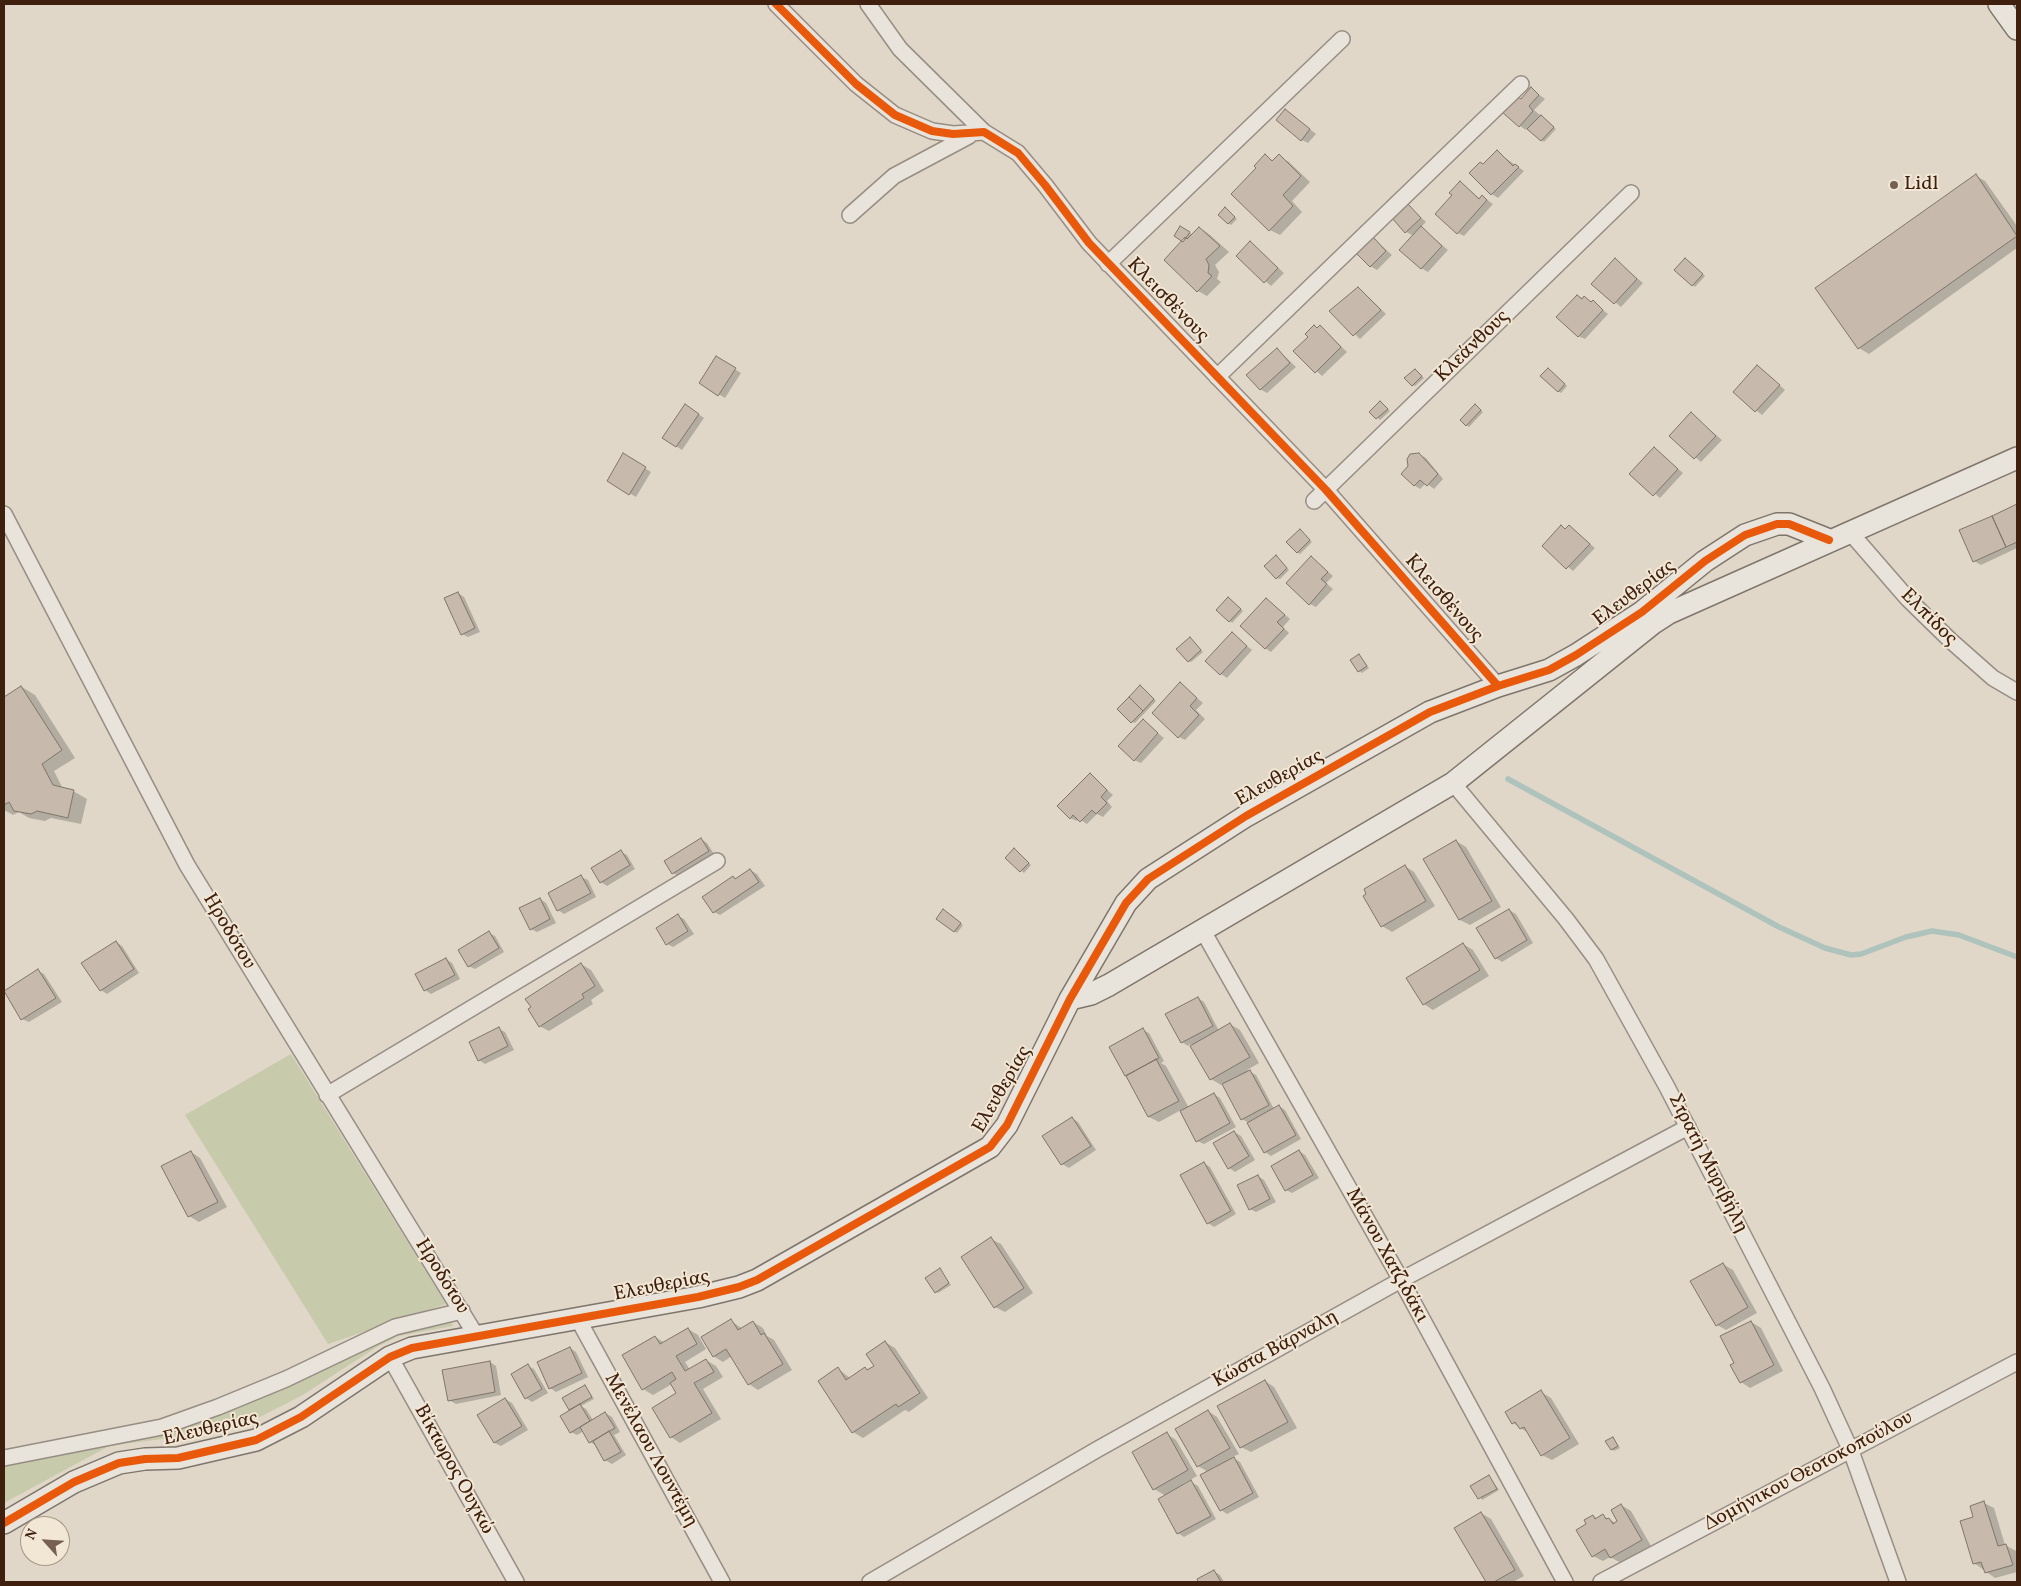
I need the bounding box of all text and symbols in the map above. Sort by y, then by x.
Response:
place label: Lidl [1904,173,1938,197]
marker: Lidl [1888,179,1900,191]
street label: Κλεισθένους [1121,254,1213,348]
street label: Κλεάνθους [1431,306,1515,388]
street label: Κλεισθένους [1398,550,1488,648]
street label: Ελευθερίας [1589,555,1681,633]
street label: Ελπίδος [1894,584,1962,652]
street label: Ελευθερίας [1232,745,1328,813]
street label: Ηροδότου [196,890,260,974]
street label: Ελευθερίας [968,1042,1038,1138]
street label: Στρατή Μυριβήλη [1662,1090,1752,1238]
street label: Μάνου Χατζιδάκι [1339,1184,1433,1328]
street label: Ηροδότου [409,1235,473,1319]
street label: Ελευθερίας [612,1266,712,1308]
street label: Κώστα Βάρναλη [1209,1306,1343,1394]
street label: Μενέλαου Λουντέμη [598,1370,702,1532]
street label: Βίκτωρος Ουγκώ [407,1401,499,1539]
street label: Ελευθερίας [161,1407,261,1453]
street label: Δομήνικου Θεοτοκοπούλου [1700,1407,1918,1537]
north arrow [20,1516,70,1566]
text: N [21,1526,43,1543]

